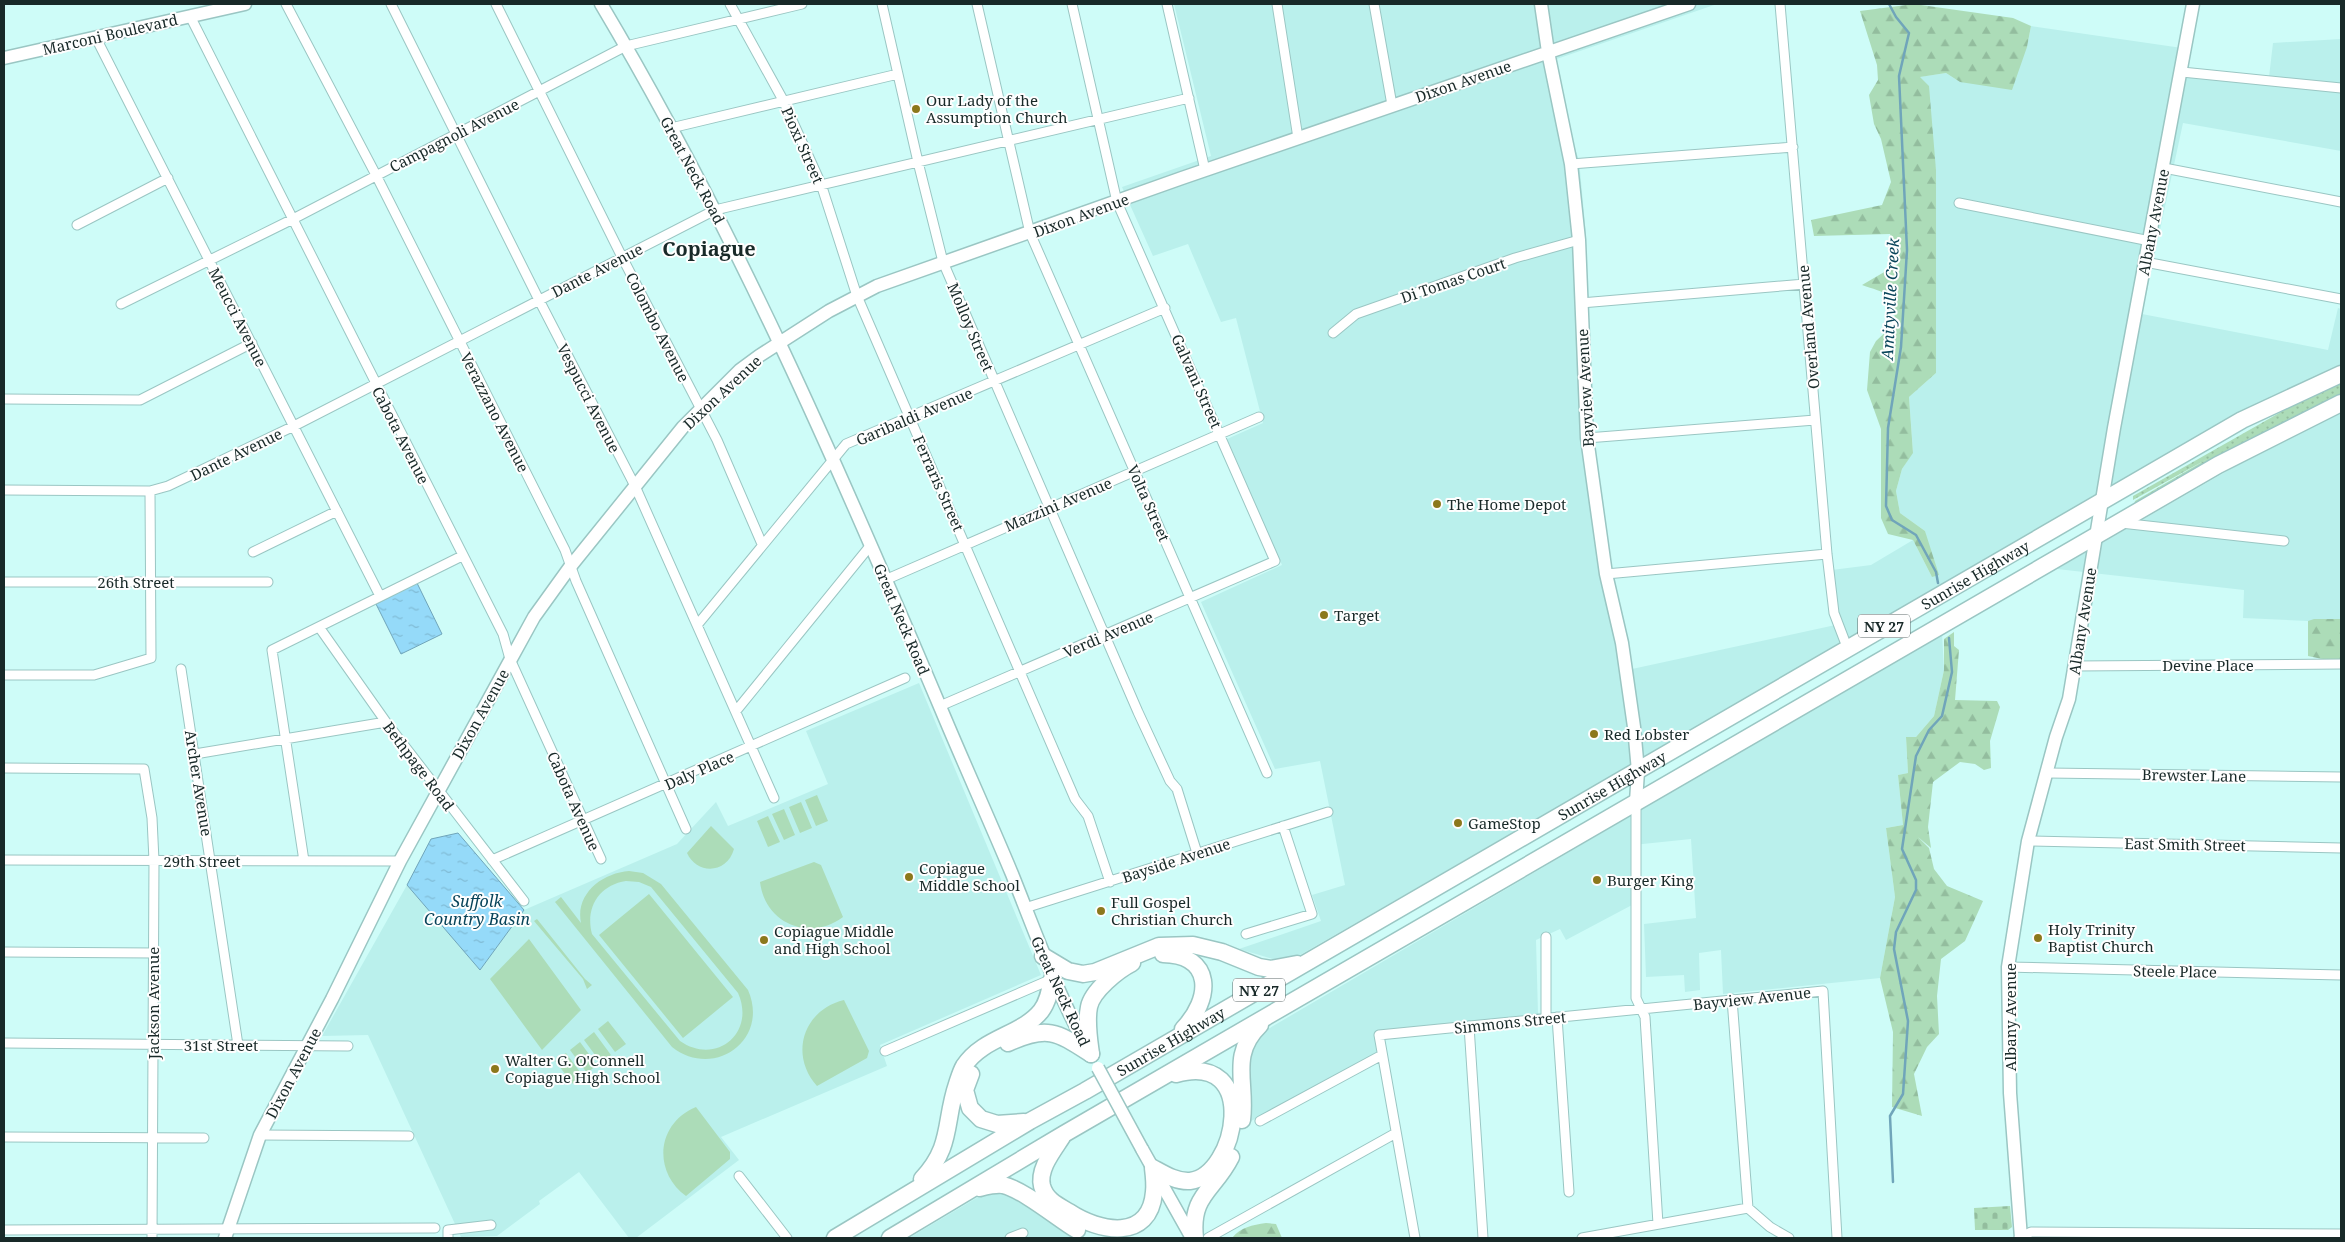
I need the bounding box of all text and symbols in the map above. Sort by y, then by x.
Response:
street label: Marconi Boulevard [40,9,180,59]
street label: Dixon Avenue [1412,55,1514,107]
place label: Our Lady of the Assumption Church [926,90,1068,127]
street label: Campagnoli Avenue [386,94,522,176]
marker: Our Lady of the Assumption Church [910,103,922,115]
street label: Pioxi Street [777,104,829,186]
street label: Great Neck Road [656,113,730,227]
street label: Albany Avenue [2133,167,2173,277]
street label: Dixon Avenue [1030,188,1132,242]
district label: Copiague [662,235,756,262]
water label: Amityville Creek [1876,237,1904,362]
street label: Dante Avenue [548,238,646,302]
street label: Di Tomas Court [1398,253,1508,307]
street label: Meucci Avenue [204,264,272,370]
street label: Overland Avenue [1793,264,1823,390]
street label: Colombo Avenue [622,269,694,385]
street label: Molloy Street [943,280,999,374]
street label: Bayview Avenue [1572,328,1598,448]
street label: Galvani Street [1167,331,1227,431]
street label: Vespucci Avenue [553,340,625,456]
street label: Verazzano Avenue [456,349,534,475]
street label: Dixon Avenue [679,351,765,433]
street label: Garibaldi Avenue [853,382,975,450]
street label: Cabota Avenue [368,383,434,487]
street label: Dante Avenue [187,423,285,485]
street label: Ferraris Street [909,432,969,534]
street label: Volta Street [1123,461,1175,545]
street label: Mazzini Avenue [1001,472,1115,536]
place label: The Home Depot [1447,494,1566,514]
marker: The Home Depot [1431,498,1443,510]
street label: Sunrise Highway [1917,535,2033,614]
street label: Great Neck Road [870,560,934,678]
street label: Albany Avenue [2064,566,2100,676]
street label: 26th Street [97,572,175,592]
place label: Target [1334,605,1380,625]
street label: Verdi Avenue [1060,606,1156,662]
marker: Target [1318,609,1330,621]
road number: NY 27 [1858,614,1910,638]
street label: Devine Place [2162,655,2254,675]
street label: Dixon Avenue [447,665,513,763]
street label: Bethpage Road [379,717,459,815]
place label: Red Lobster [1604,724,1689,744]
marker: Red Lobster [1588,728,1600,740]
street label: Archer Avenue [181,729,217,837]
street label: Daly Place [661,746,737,794]
street label: Sunrise Highway [1554,746,1670,825]
street label: Cabota Avenue [543,748,605,854]
street label: Brewster Lane [2142,764,2246,786]
place label: GameStop [1468,813,1541,833]
marker: GameStop [1452,817,1464,829]
street label: Bayside Avenue [1119,833,1233,887]
street label: East Smith Street [2124,833,2246,855]
street label: 29th Street [163,851,241,871]
place label: Copiague Middle School [919,858,1020,895]
place label: Burger King [1607,870,1694,890]
marker: Copiague Middle School [903,871,915,883]
marker: Burger King [1591,874,1603,886]
water label: Suffolk Country Basin [424,890,530,930]
place label: Full Gospel Christian Church [1111,892,1233,929]
marker: Full Gospel Christian Church [1095,905,1107,917]
place label: Holy Trinity Baptist Church [2048,919,2154,956]
place label: Copiague Middle and High School [774,921,894,958]
marker: Holy Trinity Baptist Church [2032,932,2044,944]
street label: Great Neck Road [1027,933,1095,1049]
marker: Copiague Middle and High School [758,934,770,946]
street label: Jackson Avenue [143,947,163,1060]
street label: Steele Place [2133,960,2217,982]
street label: Albany Avenue [2000,963,2020,1071]
road number: NY 27 [1233,978,1285,1002]
street label: Bayview Avenue [1692,982,1812,1014]
street label: Sunrise Highway [1113,1002,1229,1081]
street label: Simmons Street [1453,1006,1567,1038]
street label: Dixon Avenue [261,1024,325,1122]
street label: 31st Street [184,1035,258,1055]
place label: Walter G. O'Connell Copiague High School [505,1050,660,1087]
marker: Walter G. O'Connell Copiague High School [489,1063,501,1075]

